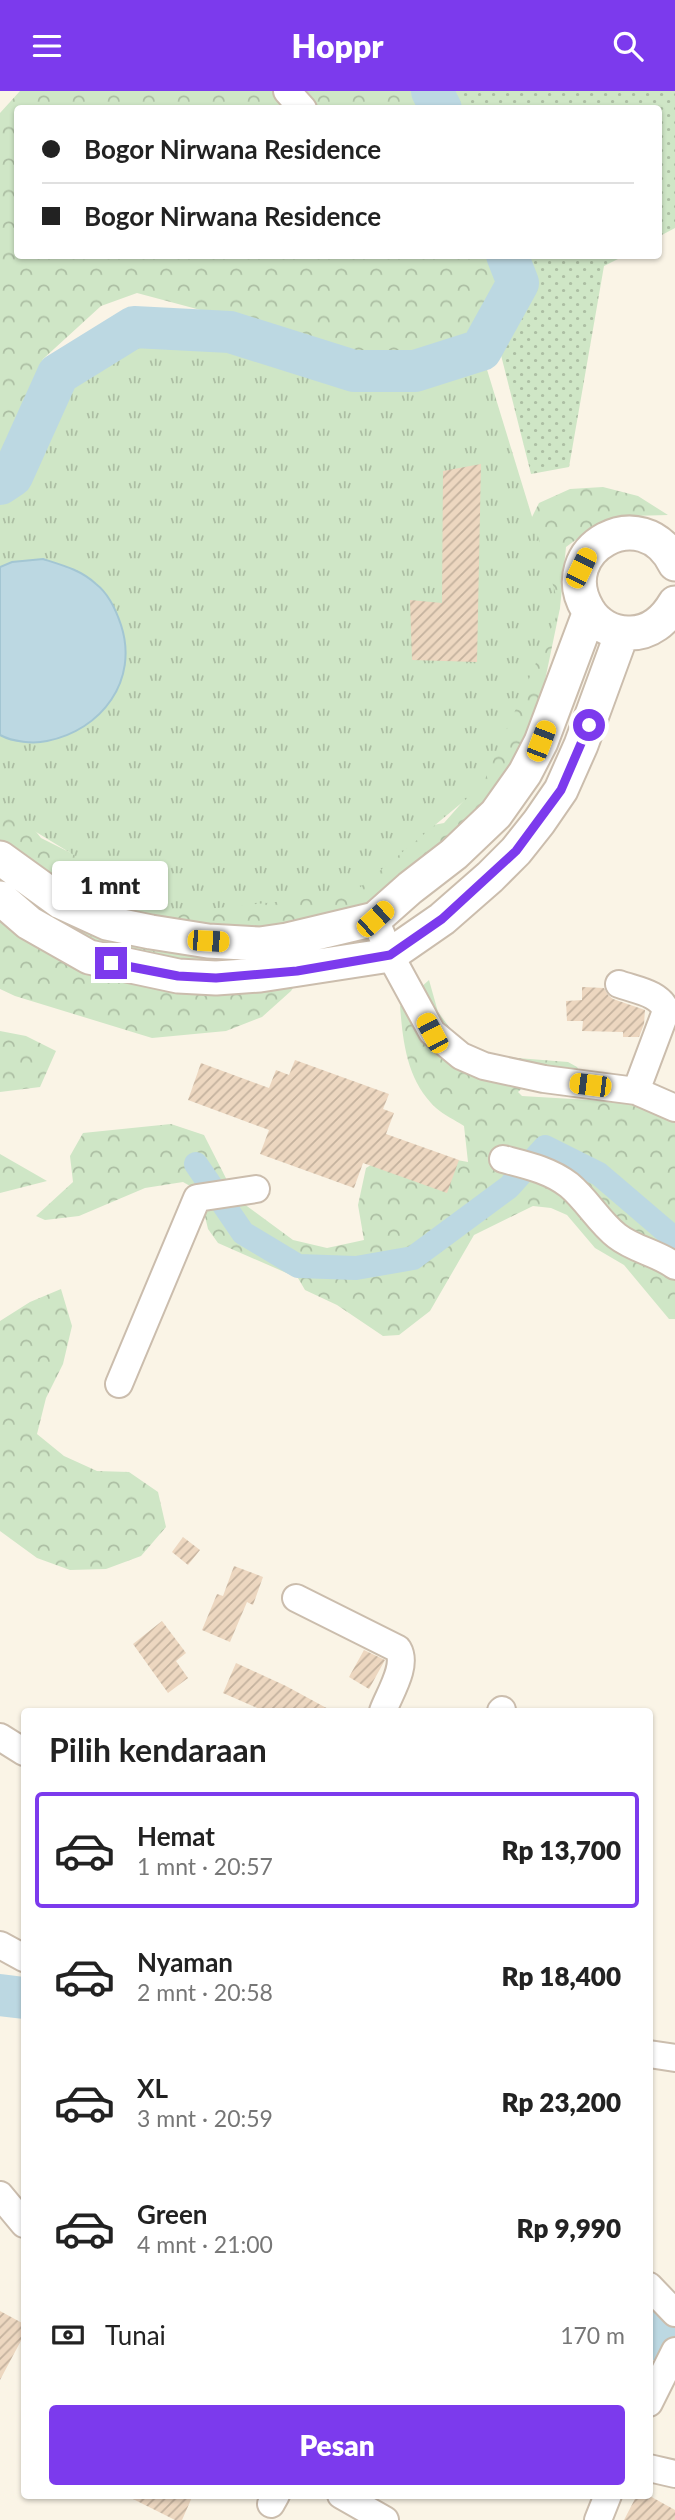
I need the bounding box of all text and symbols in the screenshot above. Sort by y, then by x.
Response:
text: Hoppr [292,26,383,65]
icon: menu [28,27,66,65]
icon: search [609,27,647,65]
text: Bogor Nirwana Residence [84,133,381,165]
text: Bogor Nirwana Residence [84,200,381,232]
car [563,545,600,591]
route start [573,709,605,741]
car [524,718,559,764]
callout: 1 mnt [53,861,169,911]
text: 1 mnt [80,871,140,899]
car [353,897,398,941]
car [187,929,230,953]
route end [95,947,127,979]
car [413,1010,452,1056]
car [568,1072,613,1098]
text: Pilih kendaraan [49,1730,267,1769]
icon: car [53,1819,116,1882]
text: Hemat [137,1820,215,1852]
text: Rp 13,700 [501,1834,621,1866]
text: 1 mnt · 20:57 [137,1852,273,1880]
icon: car [53,1945,116,2008]
text: Nyaman [137,1946,233,1978]
text: Rp 18,400 [501,1960,621,1992]
text: 2 mnt · 20:58 [137,1978,273,2006]
icon: car [53,2071,116,2134]
text: XL [137,2072,168,2104]
text: Rp 23,200 [501,2086,621,2118]
text: 3 mnt · 20:59 [137,2104,273,2132]
icon: car [53,2197,116,2260]
text: Green [137,2198,207,2230]
text: Rp 9,990 [517,2212,621,2244]
text: 4 mnt · 21:00 [137,2230,273,2258]
icon: cash [49,2316,87,2354]
text: Tunai [105,2319,166,2351]
text: 170 m [560,2321,625,2349]
button: Pesan [49,2405,625,2485]

